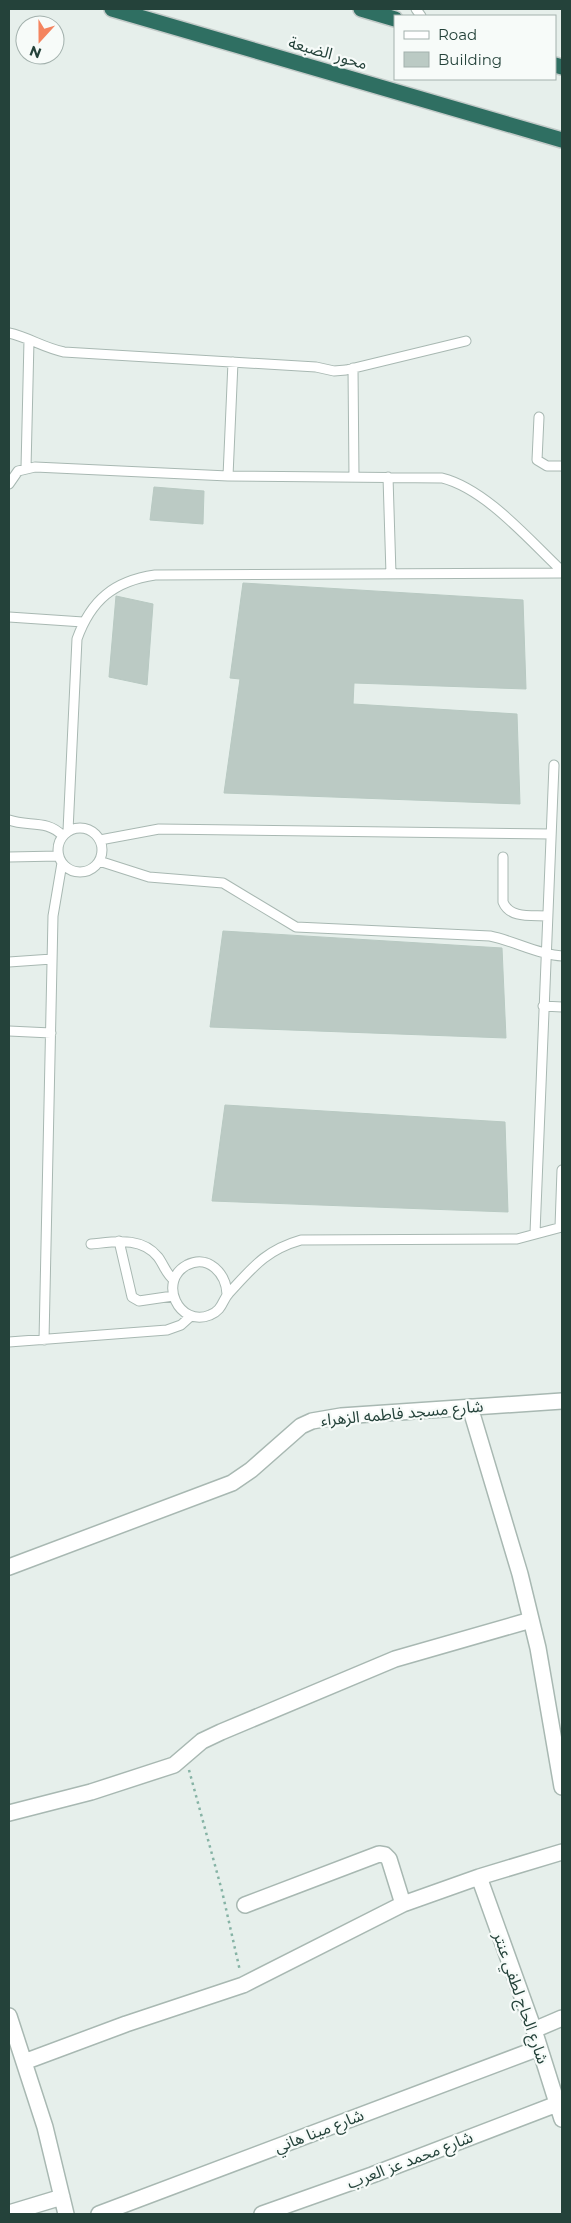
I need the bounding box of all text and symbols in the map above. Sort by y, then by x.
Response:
north arrow [15,15,65,65]
legend [394,15,556,80]
text: Road [438,25,477,44]
street label: محور الضبعة [286,33,370,73]
text: N [27,42,44,63]
text: Building [438,50,502,69]
street label: شارع مسجد فاطمه الزهراء [320,1396,484,1433]
street label: شارع الحاج لطفي عنتر [486,1929,552,2067]
street label: شارع مينا هاني [272,2105,367,2160]
street label: شارع محمد عز العرب [344,2127,477,2196]

